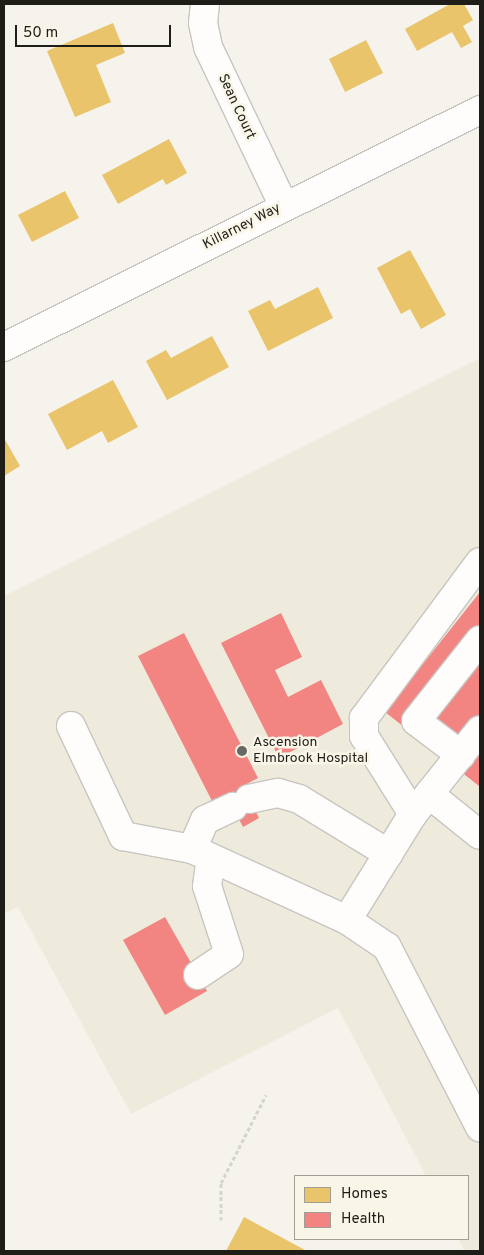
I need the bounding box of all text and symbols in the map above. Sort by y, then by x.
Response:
scale bar [18,15,174,47]
text: 50 m [23,24,58,43]
street label: Sean Court [214,72,258,142]
street label: Killarney Way [200,200,284,254]
place label: Ascension Elmbrook Hospital [253,735,368,768]
marker: Ascension Elmbrook Hospital [235,744,249,758]
legend [294,1175,469,1240]
text: Homes [341,1185,388,1204]
text: Health [341,1210,385,1229]

